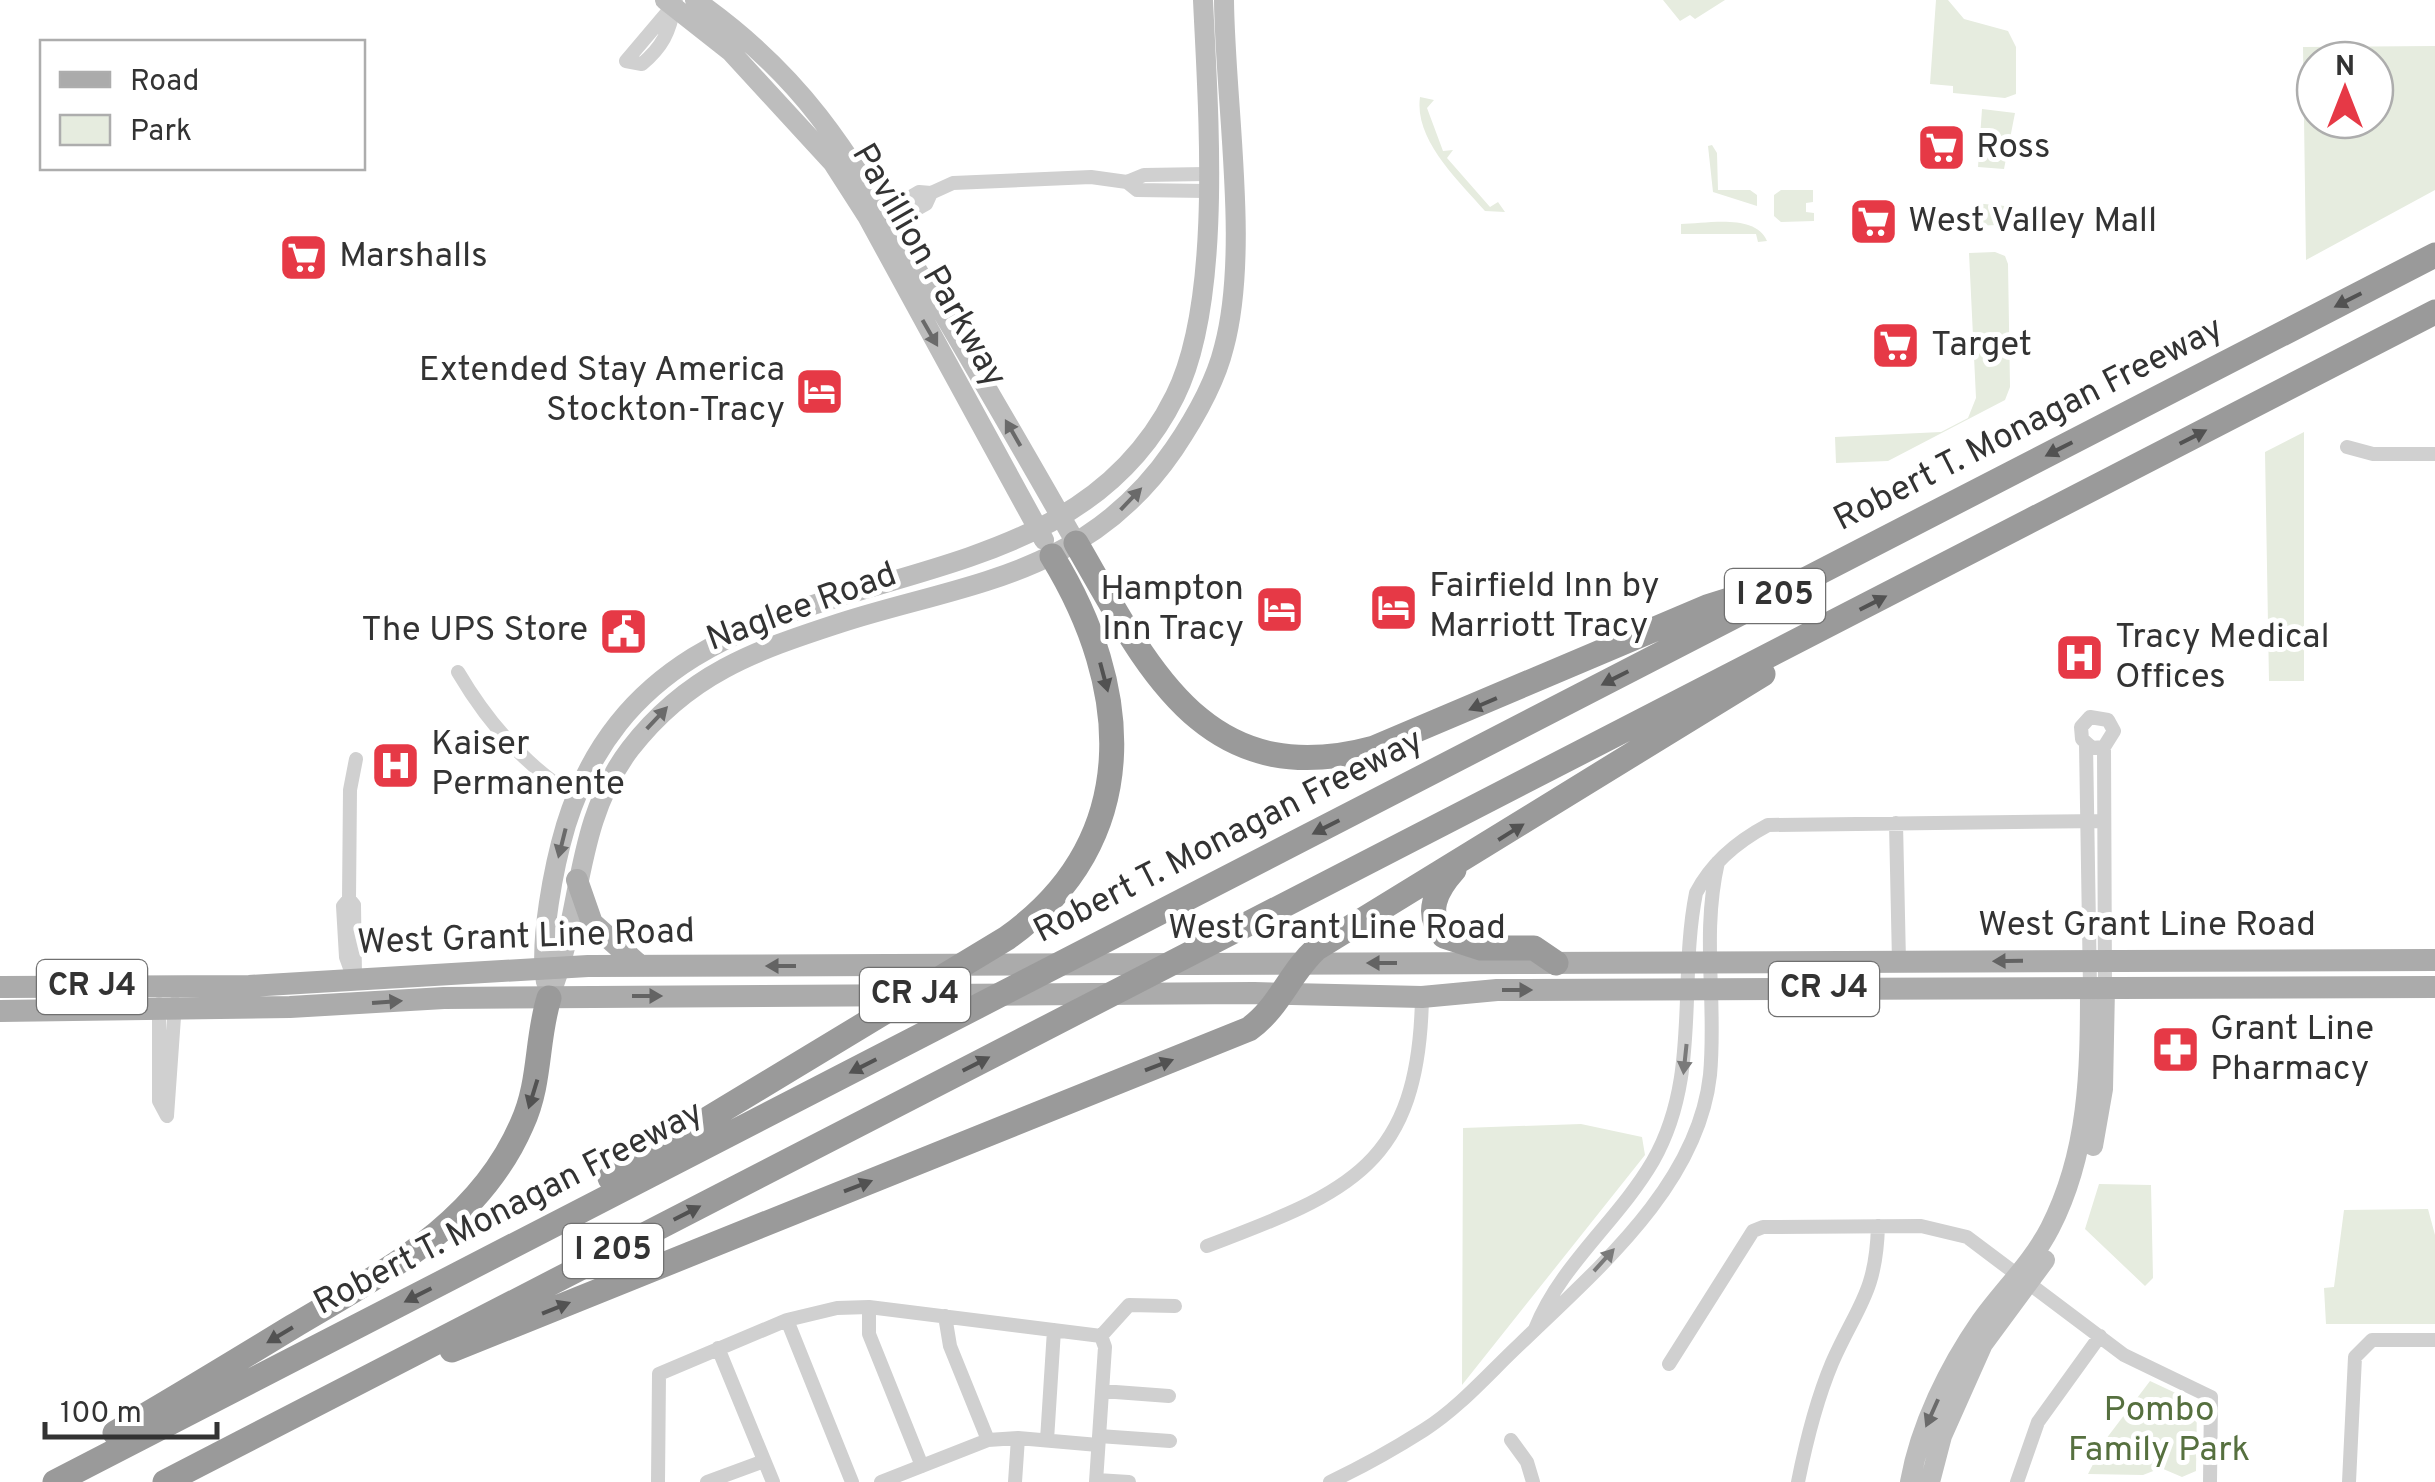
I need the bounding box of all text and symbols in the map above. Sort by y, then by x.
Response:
legend [40,40,365,170]
north arrow [2295,40,2395,140]
text: N [2335,50,2355,86]
text: Road [130,64,199,101]
text: Park [130,114,192,151]
supermarket icon: Ross [1915,122,1967,174]
place label: Ross [1976,126,2050,170]
street label: Pavillion Parkway [840,136,1016,396]
supermarket icon: West Valley Mall [1847,196,1899,248]
place label: West Valley Mall [1908,200,2157,244]
supermarket icon: Marshalls [278,231,330,283]
place label: Marshalls [339,235,488,279]
one-way arrow [2334,291,2363,308]
street label: Robert T. Monagan Freeway [1827,308,2231,542]
one-way arrow [921,319,939,347]
supermarket icon: Target [1870,320,1922,372]
place label: Target [1931,324,2032,368]
place label: Extended Stay America Stockton-Tracy [419,349,785,433]
hotel icon: Extended Stay America Stockton-Tracy [794,365,846,417]
one-way arrow [1004,419,1022,447]
one-way arrow [2178,429,2207,446]
one-way arrow [2045,440,2074,457]
one-way arrow [1119,488,1142,512]
street label: Naglee Road [701,553,903,663]
place label: Fairfield Inn by Marriott Tracy [1429,565,1659,649]
place label: Hampton Inn Tracy [1100,568,1244,652]
road number: I 205 [1725,569,1825,623]
hotel icon: Fairfield Inn by Marriott Tracy [1368,581,1420,633]
hotel icon: Hampton Inn Tracy [1253,584,1305,636]
one-way arrow [1859,595,1888,612]
public building icon: The UPS Store [597,605,649,657]
place label: The UPS Store [361,609,588,653]
place label: Tracy Medical Offices [2115,616,2330,700]
hospital icon: Tracy Medical Offices [2054,632,2106,684]
one-way arrow [1097,662,1113,693]
one-way arrow [1600,669,1629,686]
one-way arrow [1467,696,1497,712]
one-way arrow [645,706,668,730]
street label: Robert T. Monagan Freeway [1027,720,1431,954]
place label: Kaiser Permanente [431,723,625,807]
hospital icon: Kaiser Permanente [370,739,422,791]
one-way arrow [1311,818,1340,835]
one-way arrow [1497,824,1525,841]
one-way arrow [554,827,569,858]
street label: West Grant Line Road [1978,904,2316,948]
street label: West Grant Line Road [1168,907,1506,951]
street label: West Grant Line Road [356,910,696,966]
one-way arrow [1991,953,2023,969]
one-way arrow [1365,956,1397,972]
one-way arrow [765,958,797,974]
road number: CR J4 [37,960,147,1014]
road number: CR J4 [1769,962,1879,1016]
road number: CR J4 [860,968,970,1022]
one-way arrow [1502,982,1534,998]
one-way arrow [631,988,663,1004]
one-way arrow [371,994,403,1010]
place label: Grant Line Pharmacy [2210,1008,2374,1092]
pharmacy icon: Grant Line Pharmacy [2149,1024,2201,1076]
one-way arrow [1676,1044,1692,1076]
one-way arrow [962,1056,991,1073]
one-way arrow [848,1057,877,1074]
one-way arrow [1145,1057,1175,1072]
one-way arrow [525,1079,540,1109]
street label: Robert T. Monagan Freeway [307,1092,711,1326]
one-way arrow [843,1177,873,1193]
one-way arrow [673,1205,702,1222]
road number: I 205 [563,1224,663,1278]
one-way arrow [1593,1248,1615,1273]
one-way arrow [404,1286,433,1303]
one-way arrow [542,1299,572,1315]
one-way arrow [266,1325,294,1343]
scale bar [45,1377,218,1439]
park label: Pombo Family Park [2068,1389,2250,1473]
text: 100 m [60,1396,142,1433]
one-way arrow [1924,1398,1940,1428]

